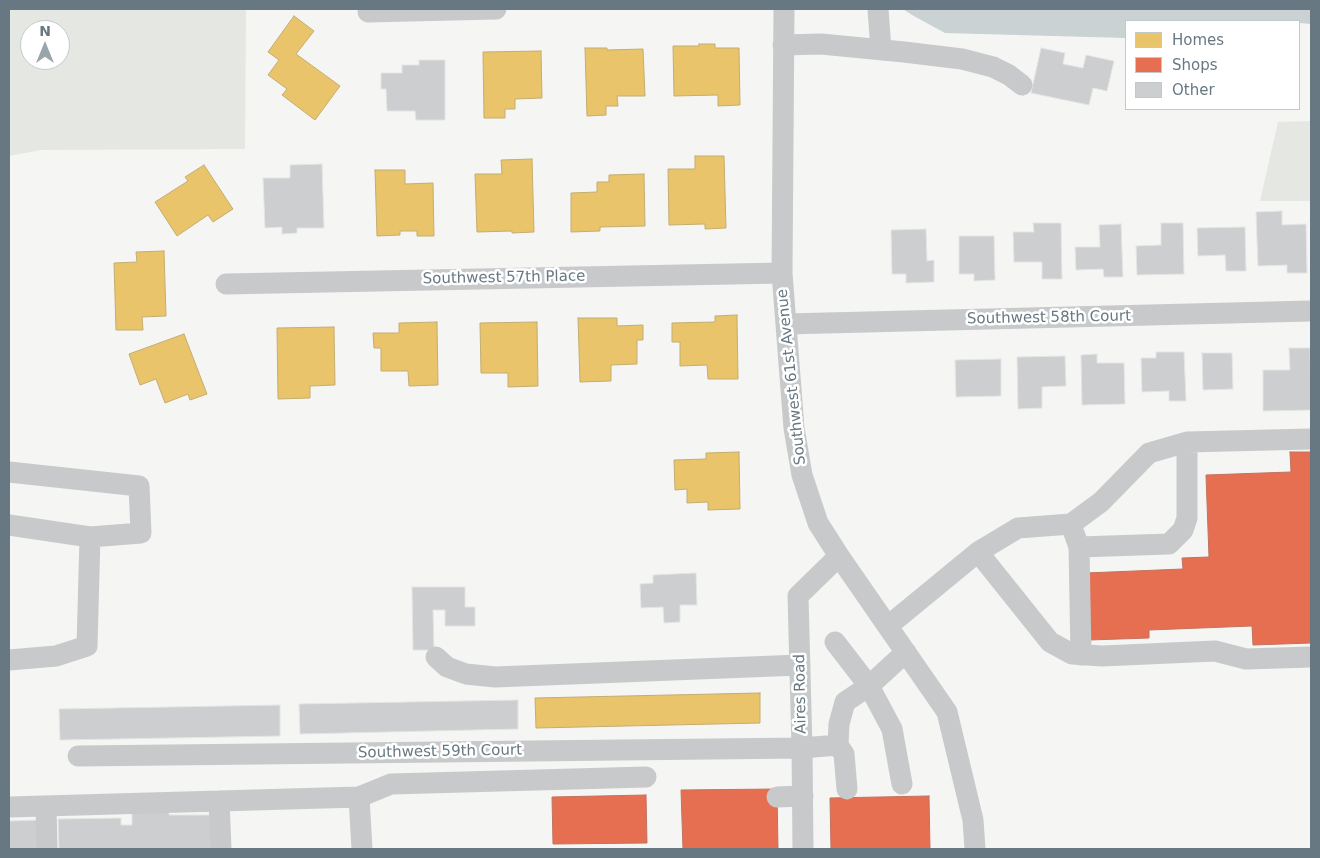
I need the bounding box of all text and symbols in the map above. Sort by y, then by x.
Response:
north arrow [20,20,70,70]
legend [1125,20,1300,110]
text: N [39,23,51,39]
text: Homes [1172,31,1224,49]
text: Shops [1172,56,1218,74]
text: Other [1172,81,1215,99]
street label: Southwest 57th Place [423,268,585,288]
street label: Southwest 61st Avenue [774,288,810,466]
street label: Southwest 58th Court [967,308,1131,328]
street label: Aires Road [791,654,811,734]
street label: Southwest 59th Court [358,742,522,762]

